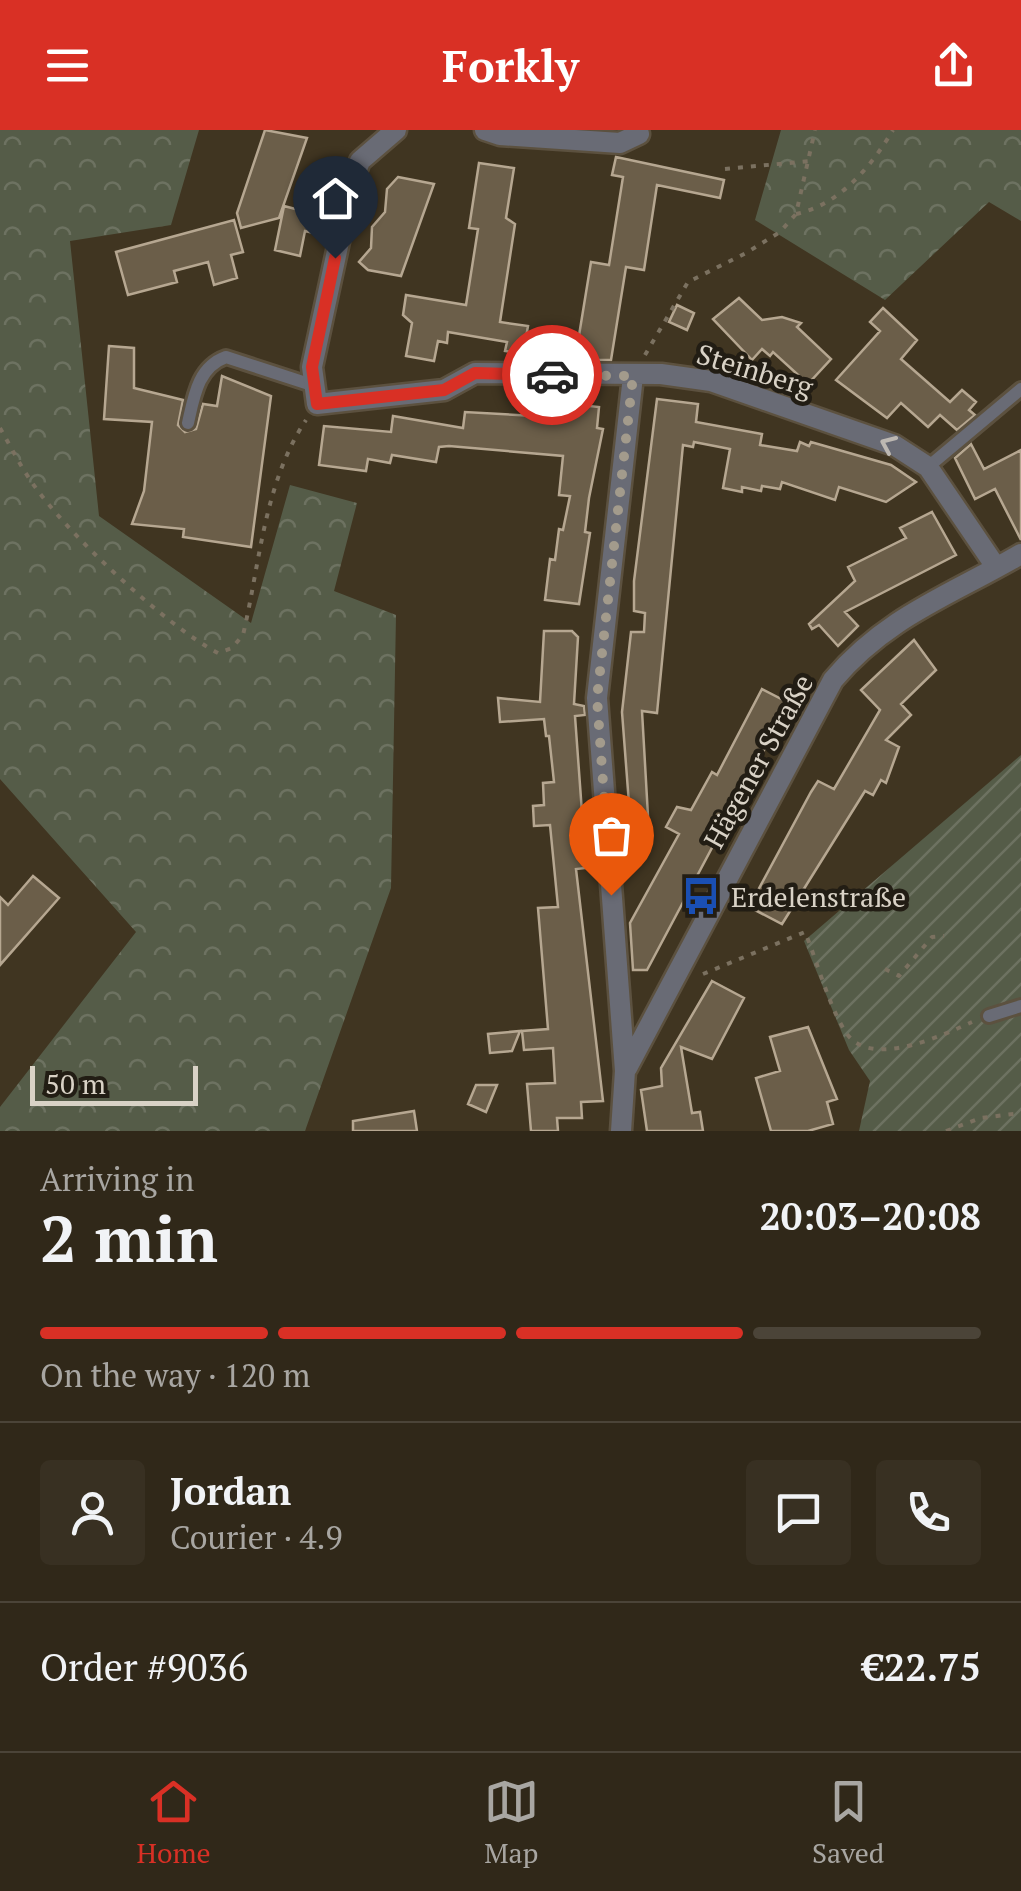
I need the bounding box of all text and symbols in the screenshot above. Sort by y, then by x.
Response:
text: Forkly [442,35,579,95]
icon: menu [40,38,95,93]
icon: share [926,38,981,93]
pin [293,156,378,259]
icon: home [308,171,363,226]
courier [502,325,602,425]
street label: Steinberg [693,335,819,406]
icon: car [525,348,580,403]
one-way arrow [881,436,899,456]
street label: Hägener Straße [695,667,821,855]
pin [569,793,654,896]
icon: bag [584,808,639,863]
bus stop icon: Erdelenstraße [680,875,722,917]
place label: Erdelenstraße [731,878,906,915]
scale bar [30,1061,198,1106]
text: 50 m [45,1065,106,1102]
text: Arriving in [40,1158,194,1200]
text: 20:03–20:08 [759,1191,981,1241]
text: 2 min [40,1194,218,1281]
text: On the way · 120 m [40,1354,310,1396]
button: person [40,1460,145,1565]
button: chat [746,1460,851,1565]
button: phone [876,1460,981,1565]
text: Jordan [170,1466,291,1516]
text: Courier · 4.9 [170,1516,342,1558]
text: Order #9036 [40,1642,248,1692]
text: €22.75 [862,1642,981,1692]
tab: Home [137,1774,211,1871]
tab: Map [484,1774,539,1871]
tab: Saved [812,1774,884,1871]

